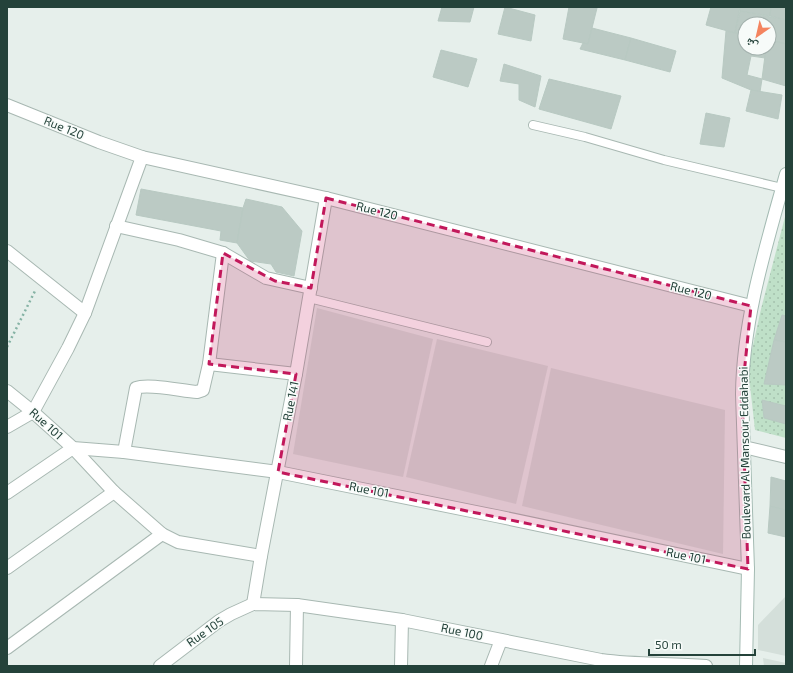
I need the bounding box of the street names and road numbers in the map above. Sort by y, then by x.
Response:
street label: Rue 120 [42,113,87,141]
street label: Rue 120 [355,198,399,222]
street label: Rue 120 [669,278,713,302]
street label: Boulevard Al Mansour Eddahabi [735,366,753,540]
street label: Rue 141 [279,380,301,422]
street label: Rue 101 [27,405,66,442]
street label: Rue 101 [348,478,390,500]
street label: Rue 101 [665,544,707,566]
street label: Rue 105 [183,613,226,649]
street label: Rue 100 [440,620,485,642]

